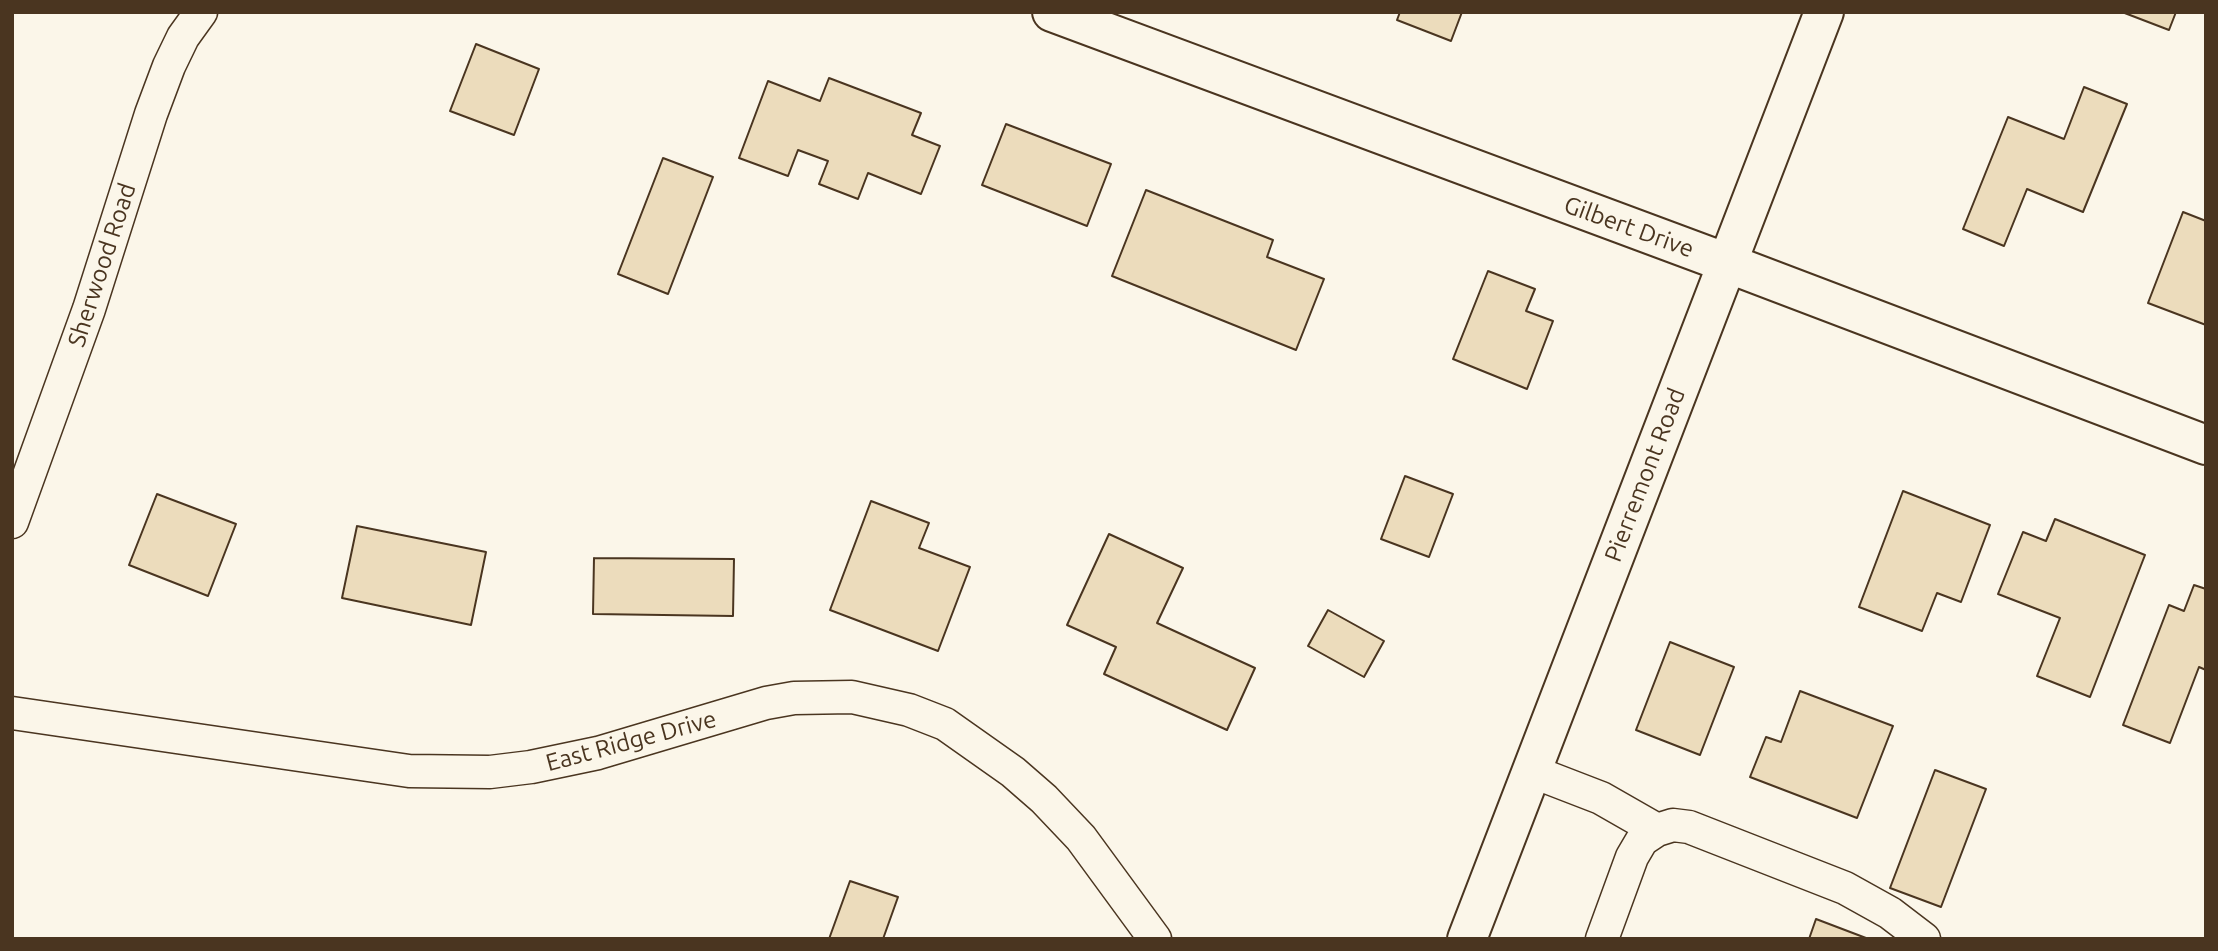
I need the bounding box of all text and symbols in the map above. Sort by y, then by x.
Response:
street label: Sherwood Road [62,179,142,351]
street label: Gilbert Drive [1560,190,1698,264]
street label: Pierremont Road [1599,384,1691,566]
street label: East Ridge Drive [543,704,719,778]

